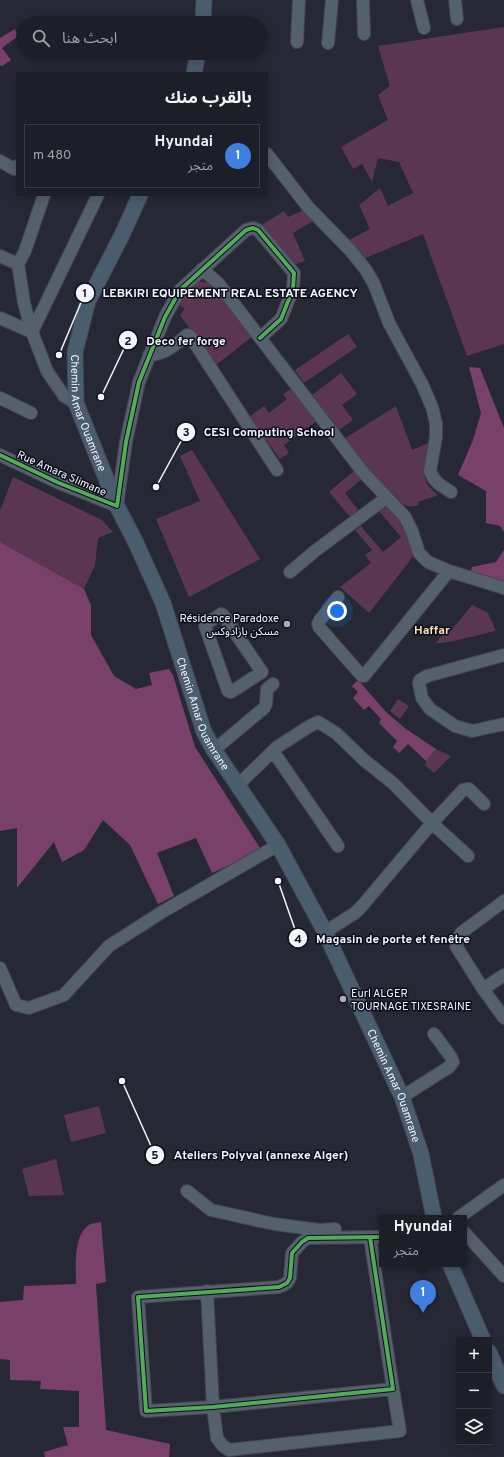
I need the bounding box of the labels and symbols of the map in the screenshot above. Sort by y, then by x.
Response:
callout: LEBKIRI EQUIPEMENT REAL ESTATE AGENCY [75,281,366,305]
text: 1 [83,286,87,302]
text: LEBKIRI EQUIPEMENT REAL ESTATE AGENCY [102,286,358,302]
callout: Deco fer forge [118,328,233,352]
text: 2 [124,334,132,350]
text: Deco fer forge [146,334,226,350]
street label: Chemin Amar Ouamrane [67,354,109,474]
callout: CESI Computing School [176,420,343,444]
text: 3 [182,425,190,441]
text: CESI Computing School [204,425,334,441]
street label: Rue Amara Slimane [15,448,109,500]
your location [327,601,347,621]
place label: Résidence Paradoxe مسكن بارادوكس [179,612,279,639]
marker: Résidence Paradoxe مسكن بارادوكس [282,619,292,629]
district label: Haffar [414,623,450,639]
street label: Chemin Amar Ouamrane [173,656,232,774]
callout: Magasin de porte et fenêtre [288,926,478,950]
text: 4 [294,932,302,948]
text: Magasin de porte et fenêtre [316,932,470,948]
place label: Eurl ALGER TOURNAGE TIXESRAINE [351,987,471,1014]
marker: Eurl ALGER TOURNAGE TIXESRAINE [338,994,348,1004]
street label: Chemin Amar Ouamrane [363,1027,423,1145]
callout: Ateliers Polyval (annexe Alger) [145,1143,356,1167]
text: 5 [151,1148,159,1164]
text: Ateliers Polyval (annexe Alger) [174,1148,348,1164]
pin: 1 [410,1280,436,1313]

